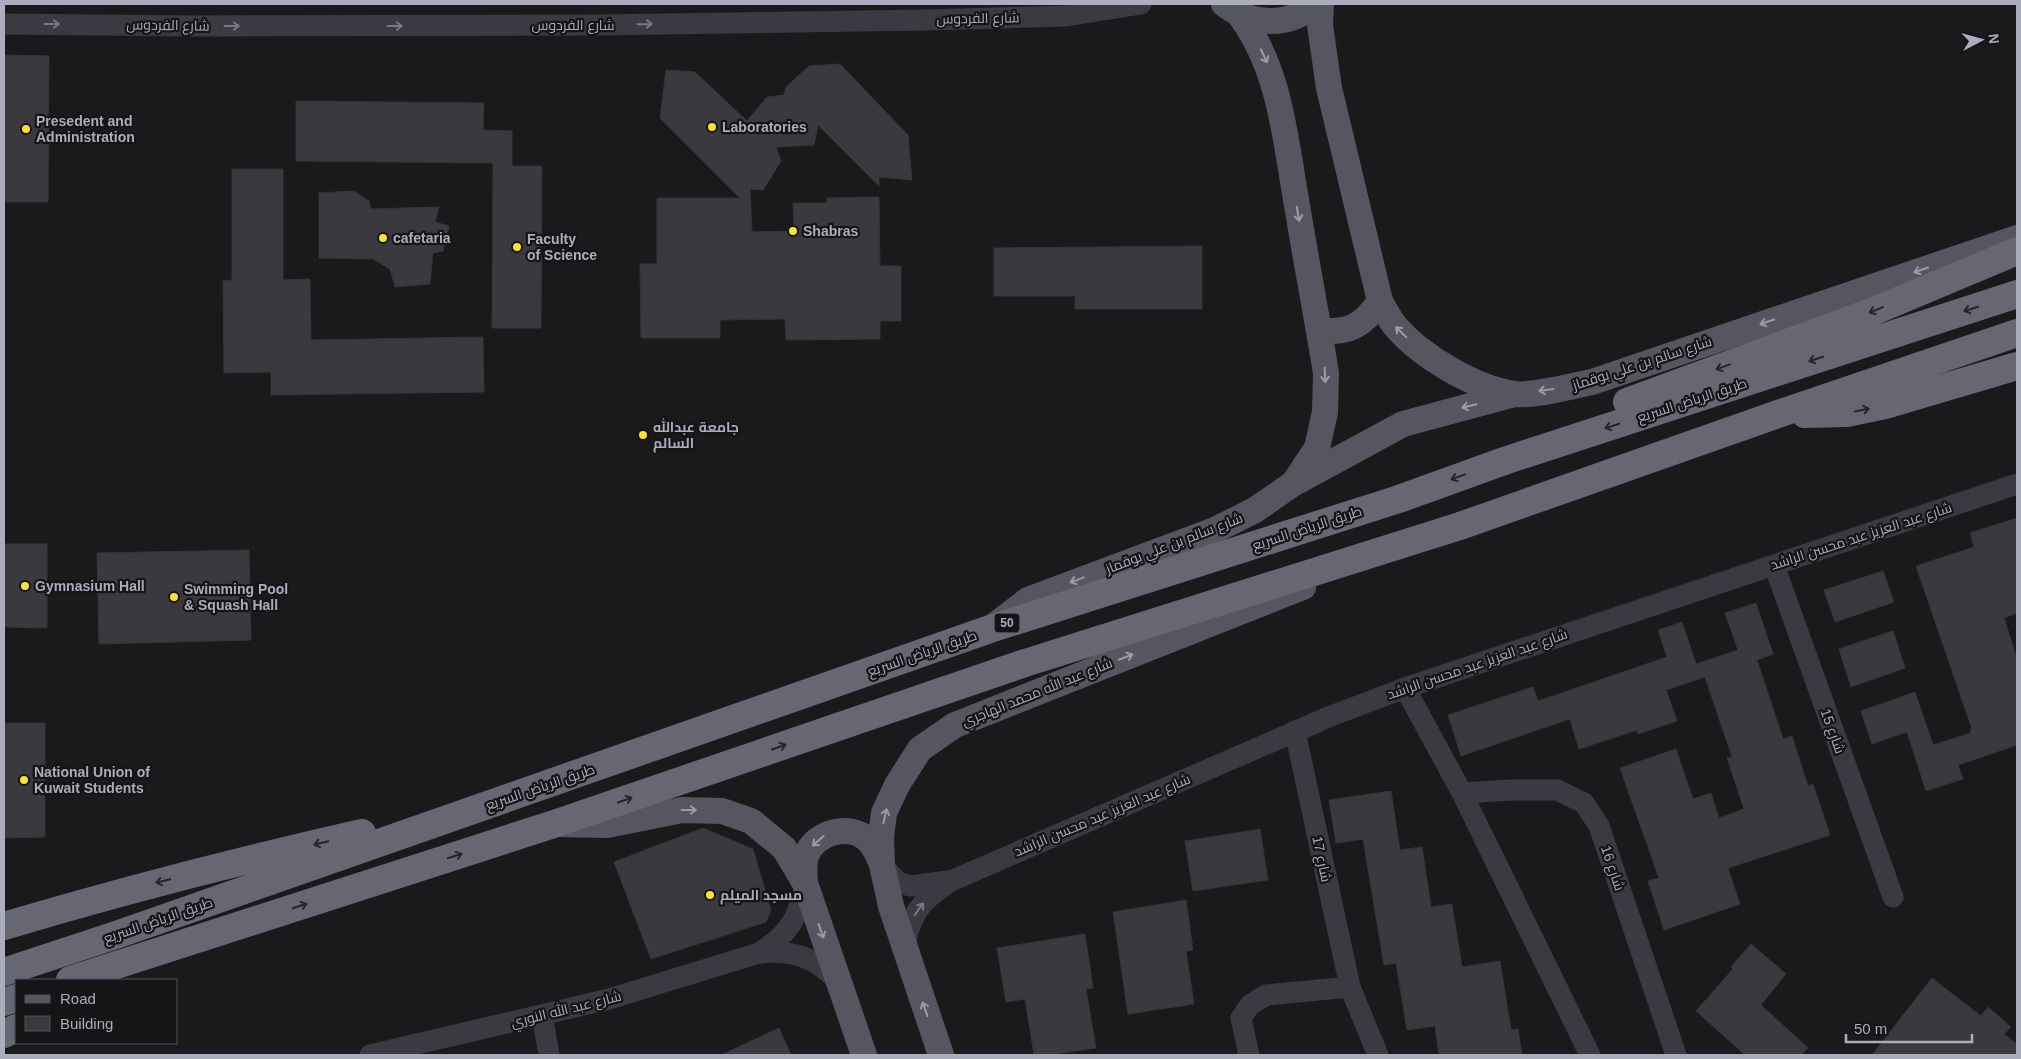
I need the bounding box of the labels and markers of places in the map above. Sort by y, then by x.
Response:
place label: Presedent and Administration [36,113,135,145]
place label: Laboratories [722,119,807,135]
marker: Laboratories [706,121,718,133]
marker: Presedent and Administration [20,123,32,135]
place label: Shabras [803,223,858,239]
marker: Shabras [787,225,799,237]
place label: cafetaria [393,230,451,246]
place label: Faculty of Science [527,231,597,263]
marker: cafetaria [377,232,389,244]
marker: Faculty of Science [511,241,523,253]
place label: جامعة عبدالله السالم [653,418,739,453]
marker: جامعة عبدالله السالم [637,429,649,441]
place label: Gymnasium Hall [35,578,145,594]
marker: Gymnasium Hall [19,580,31,592]
place label: Swimming Pool & Squash Hall [184,581,288,613]
marker: Swimming Pool & Squash Hall [168,591,180,603]
place label: National Union of Kuwait Students [34,764,150,796]
marker: National Union of Kuwait Students [18,774,30,786]
place label: مسجد الميلم [720,887,802,905]
marker: مسجد الميلم [704,889,716,901]

